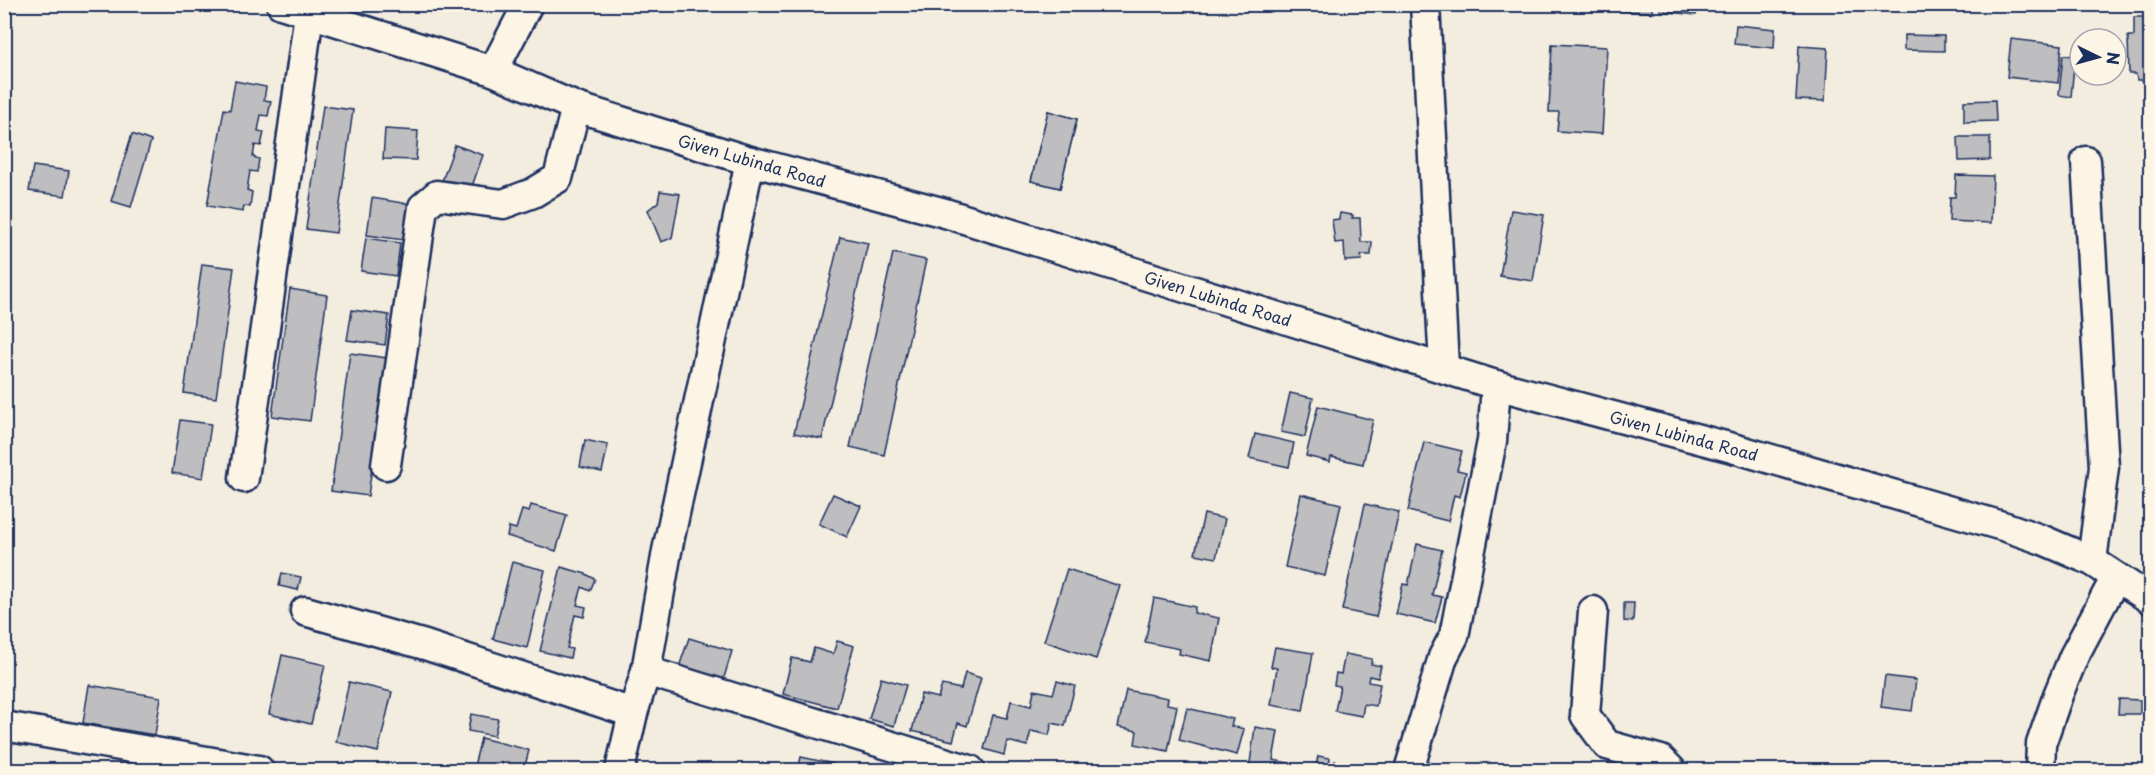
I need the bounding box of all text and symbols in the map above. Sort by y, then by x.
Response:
north arrow [2068,27,2128,87]
text: N [2101,51,2126,66]
street label: Given Lubinda Road [675,127,829,193]
street label: Given Lubinda Road [1141,264,1295,332]
street label: Given Lubinda Road [1607,404,1761,466]

